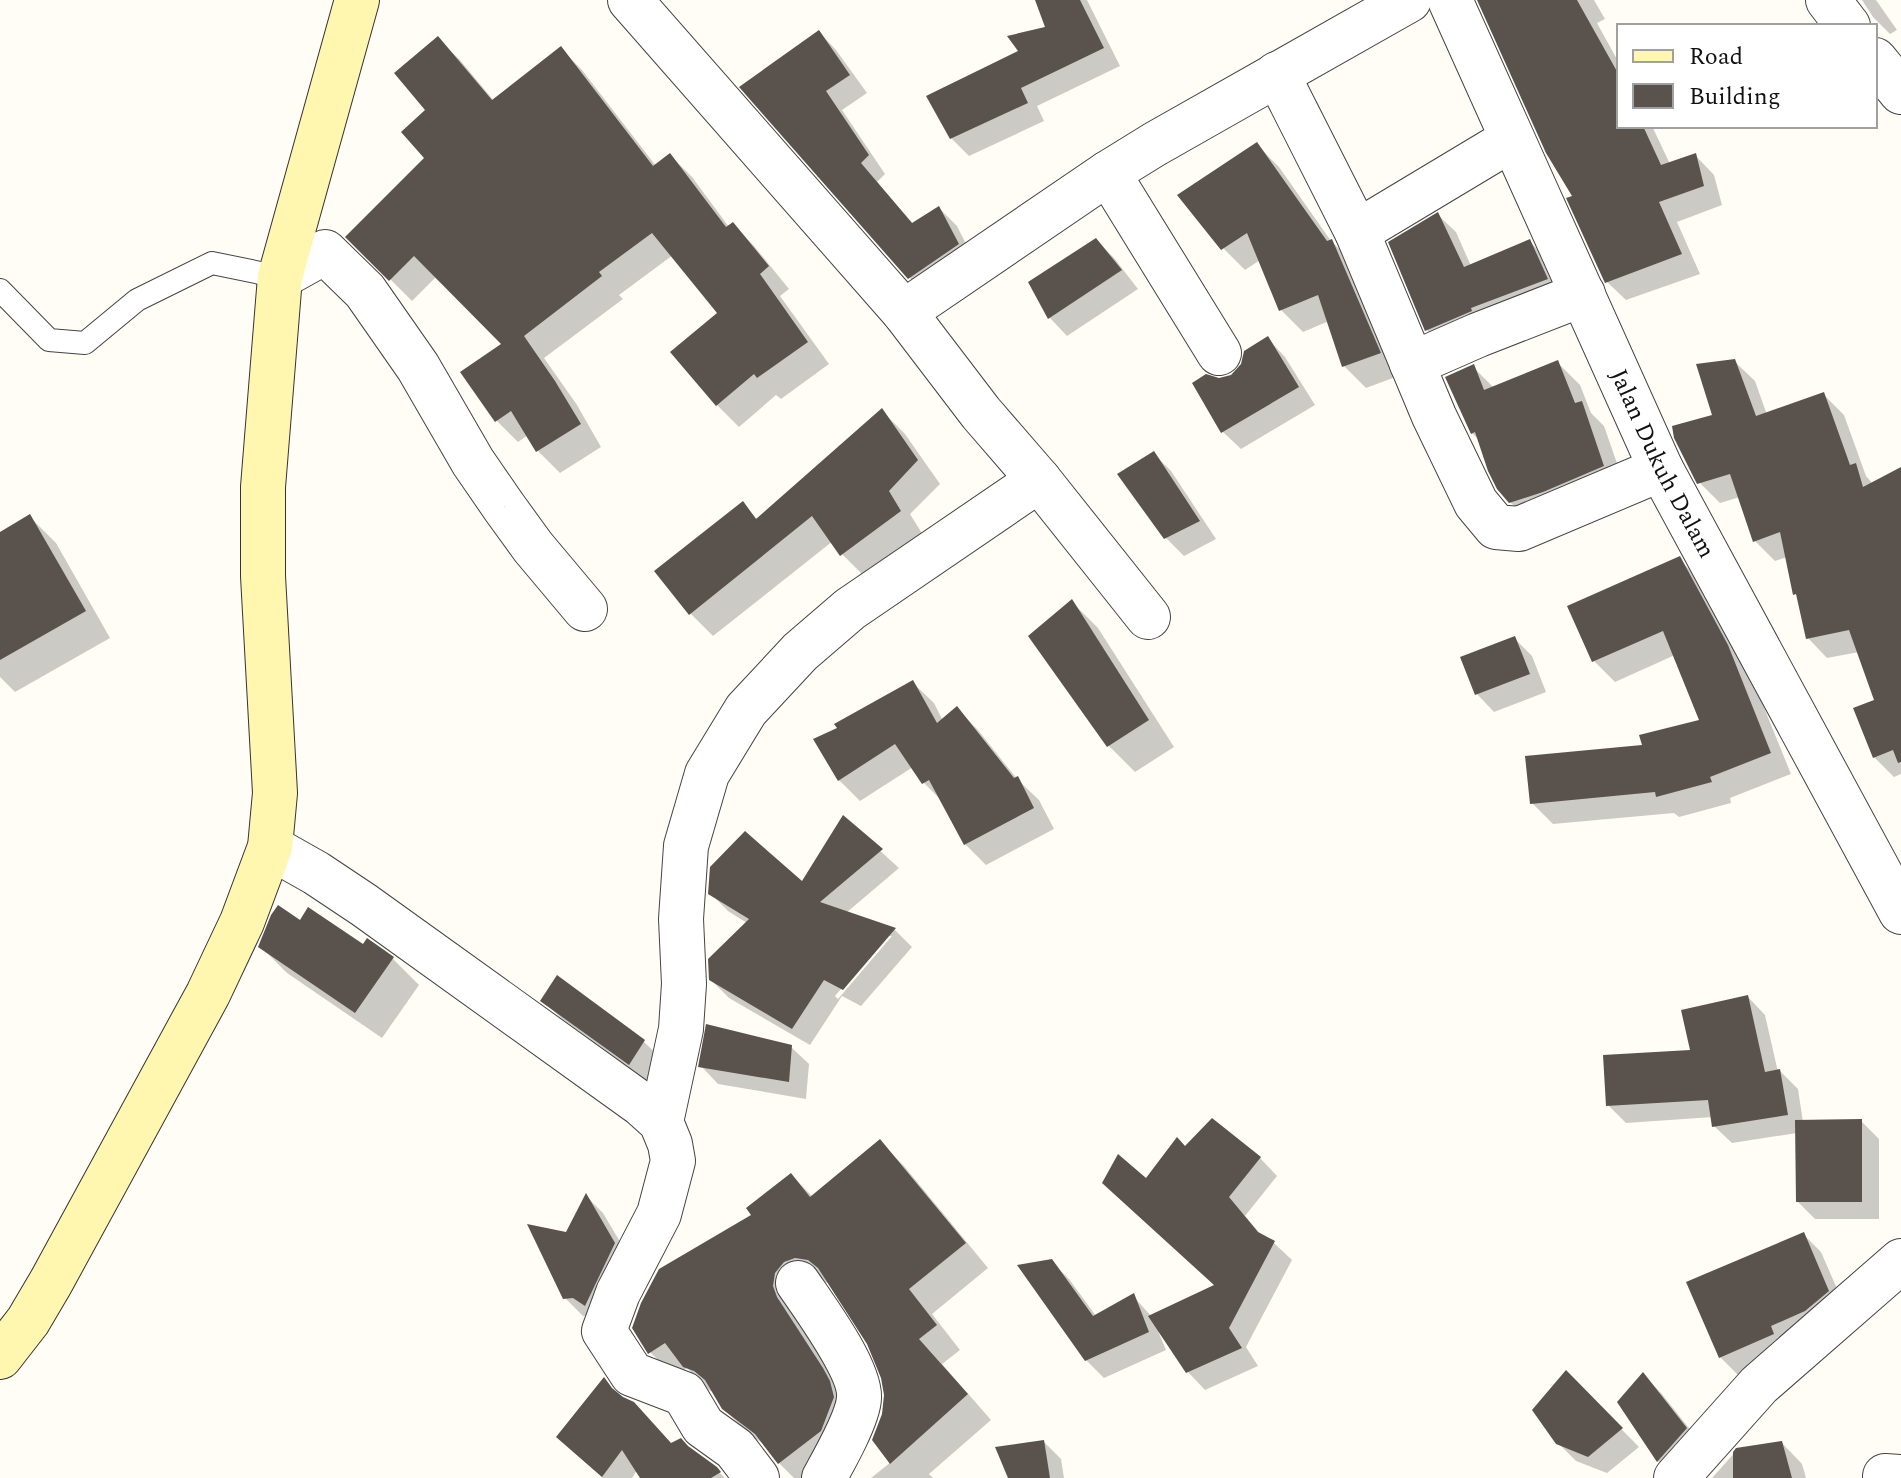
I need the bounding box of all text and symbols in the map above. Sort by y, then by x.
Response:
legend [1617,24,1877,128]
text: Road [1689,39,1743,75]
text: Building [1689,79,1781,115]
street label: Jalan Dukuh Dalam [1600,363,1724,565]

